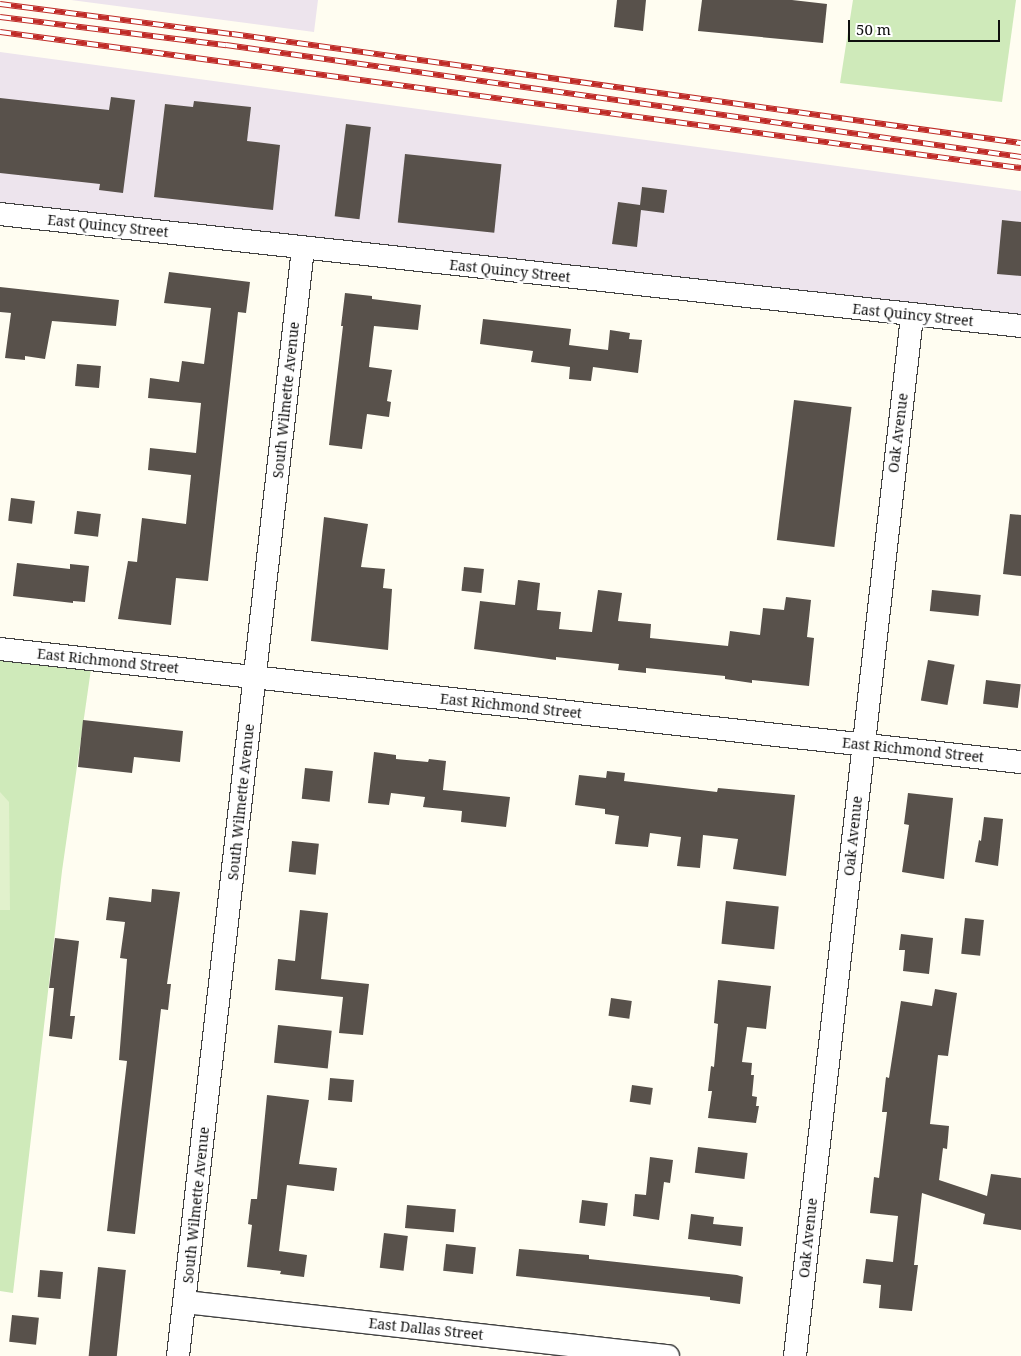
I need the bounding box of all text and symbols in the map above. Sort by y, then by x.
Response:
scale bar [851,10,1004,42]
text: 50 m [856,19,891,39]
street label: East Quincy Street [47,211,169,241]
street label: East Quincy Street [449,256,571,286]
street label: East Quincy Street [852,300,974,330]
street label: South Wilmette Avenue [269,321,303,479]
street label: Oak Avenue [885,392,911,474]
street label: East Richmond Street [36,645,180,677]
street label: East Richmond Street [439,690,583,722]
street label: South Wilmette Avenue [224,723,258,881]
street label: East Richmond Street [841,734,985,766]
street label: Oak Avenue [840,795,866,877]
street label: South Wilmette Avenue [179,1126,213,1284]
street label: Oak Avenue [795,1197,821,1279]
street label: East Dallas Street [368,1315,484,1343]

